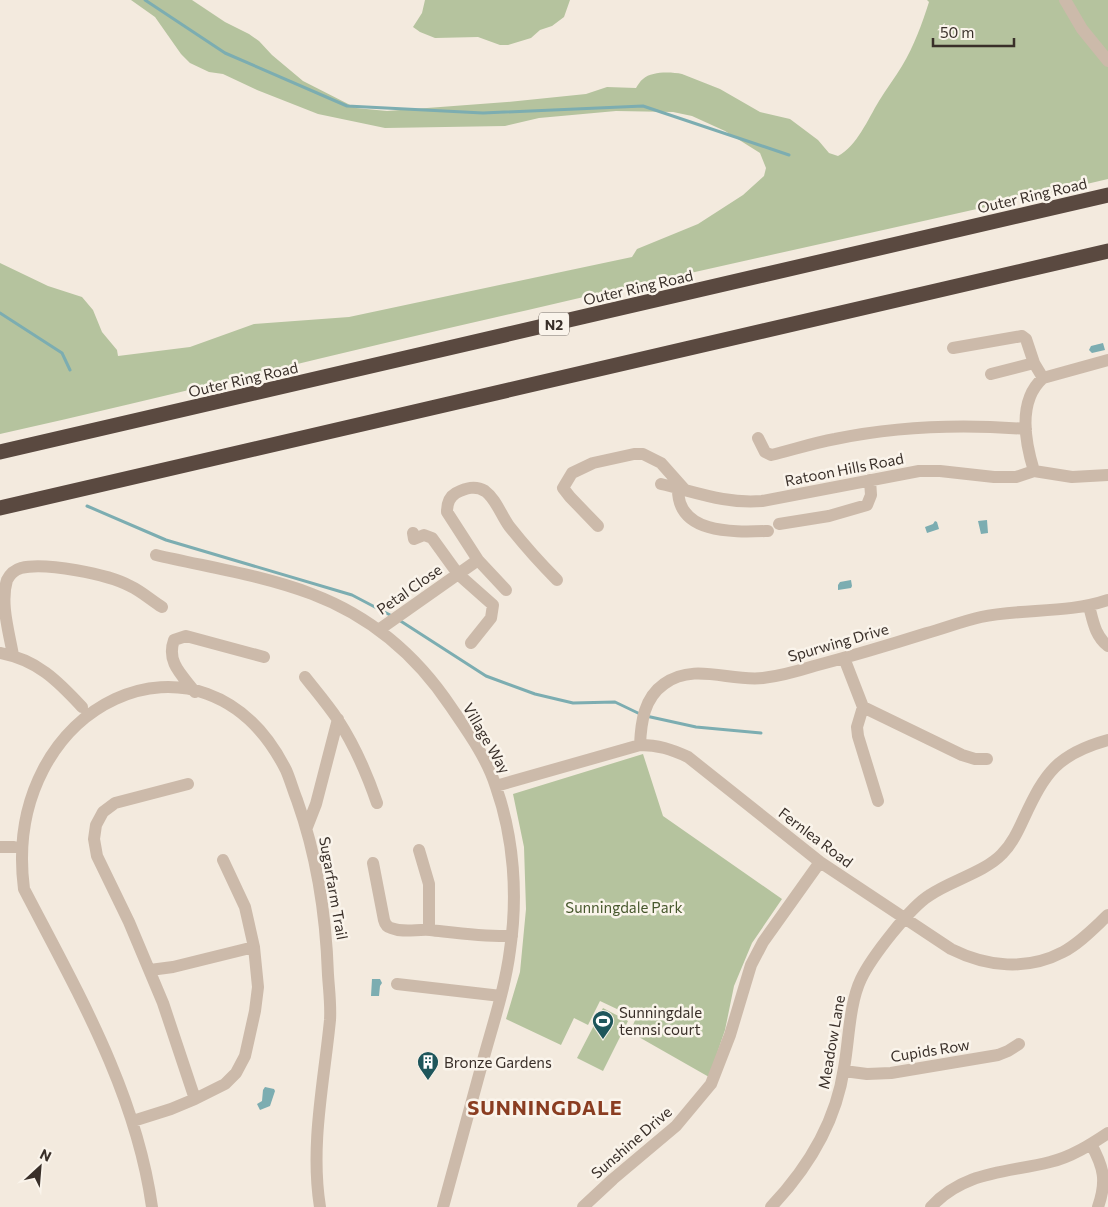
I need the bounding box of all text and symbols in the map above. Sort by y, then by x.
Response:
scale bar [933,15,1014,47]
text: 50 m [940,23,974,41]
street label: Outer Ring Road [975,174,1089,216]
street label: Outer Ring Road [581,266,695,308]
road number: N2 [539,312,569,336]
street label: Outer Ring Road [186,358,300,400]
street label: Ratoon Hills Road [783,449,905,489]
street label: Petal Close [373,560,445,618]
street label: Spurwing Drive [786,619,890,665]
street label: Village Way [460,700,514,777]
street label: Fernlea Road [775,803,857,871]
street label: Sugarfarm Trail [316,835,352,941]
park label: Sunningdale Park [565,898,683,916]
street label: Meadow Lane [814,993,848,1090]
place label: Sunningdale tennsi court [619,1003,702,1038]
sports icon: Sunningdale tennsi court [591,1009,615,1040]
street label: Cupids Row [889,1035,971,1065]
building icon: Bronze Gardens [416,1050,440,1081]
place label: Bronze Gardens [444,1053,552,1071]
district label: SUNNINGDALE [467,1095,623,1119]
street label: Sunshine Drive [587,1102,675,1182]
north arrow [15,1142,65,1192]
text: N [37,1145,54,1165]

